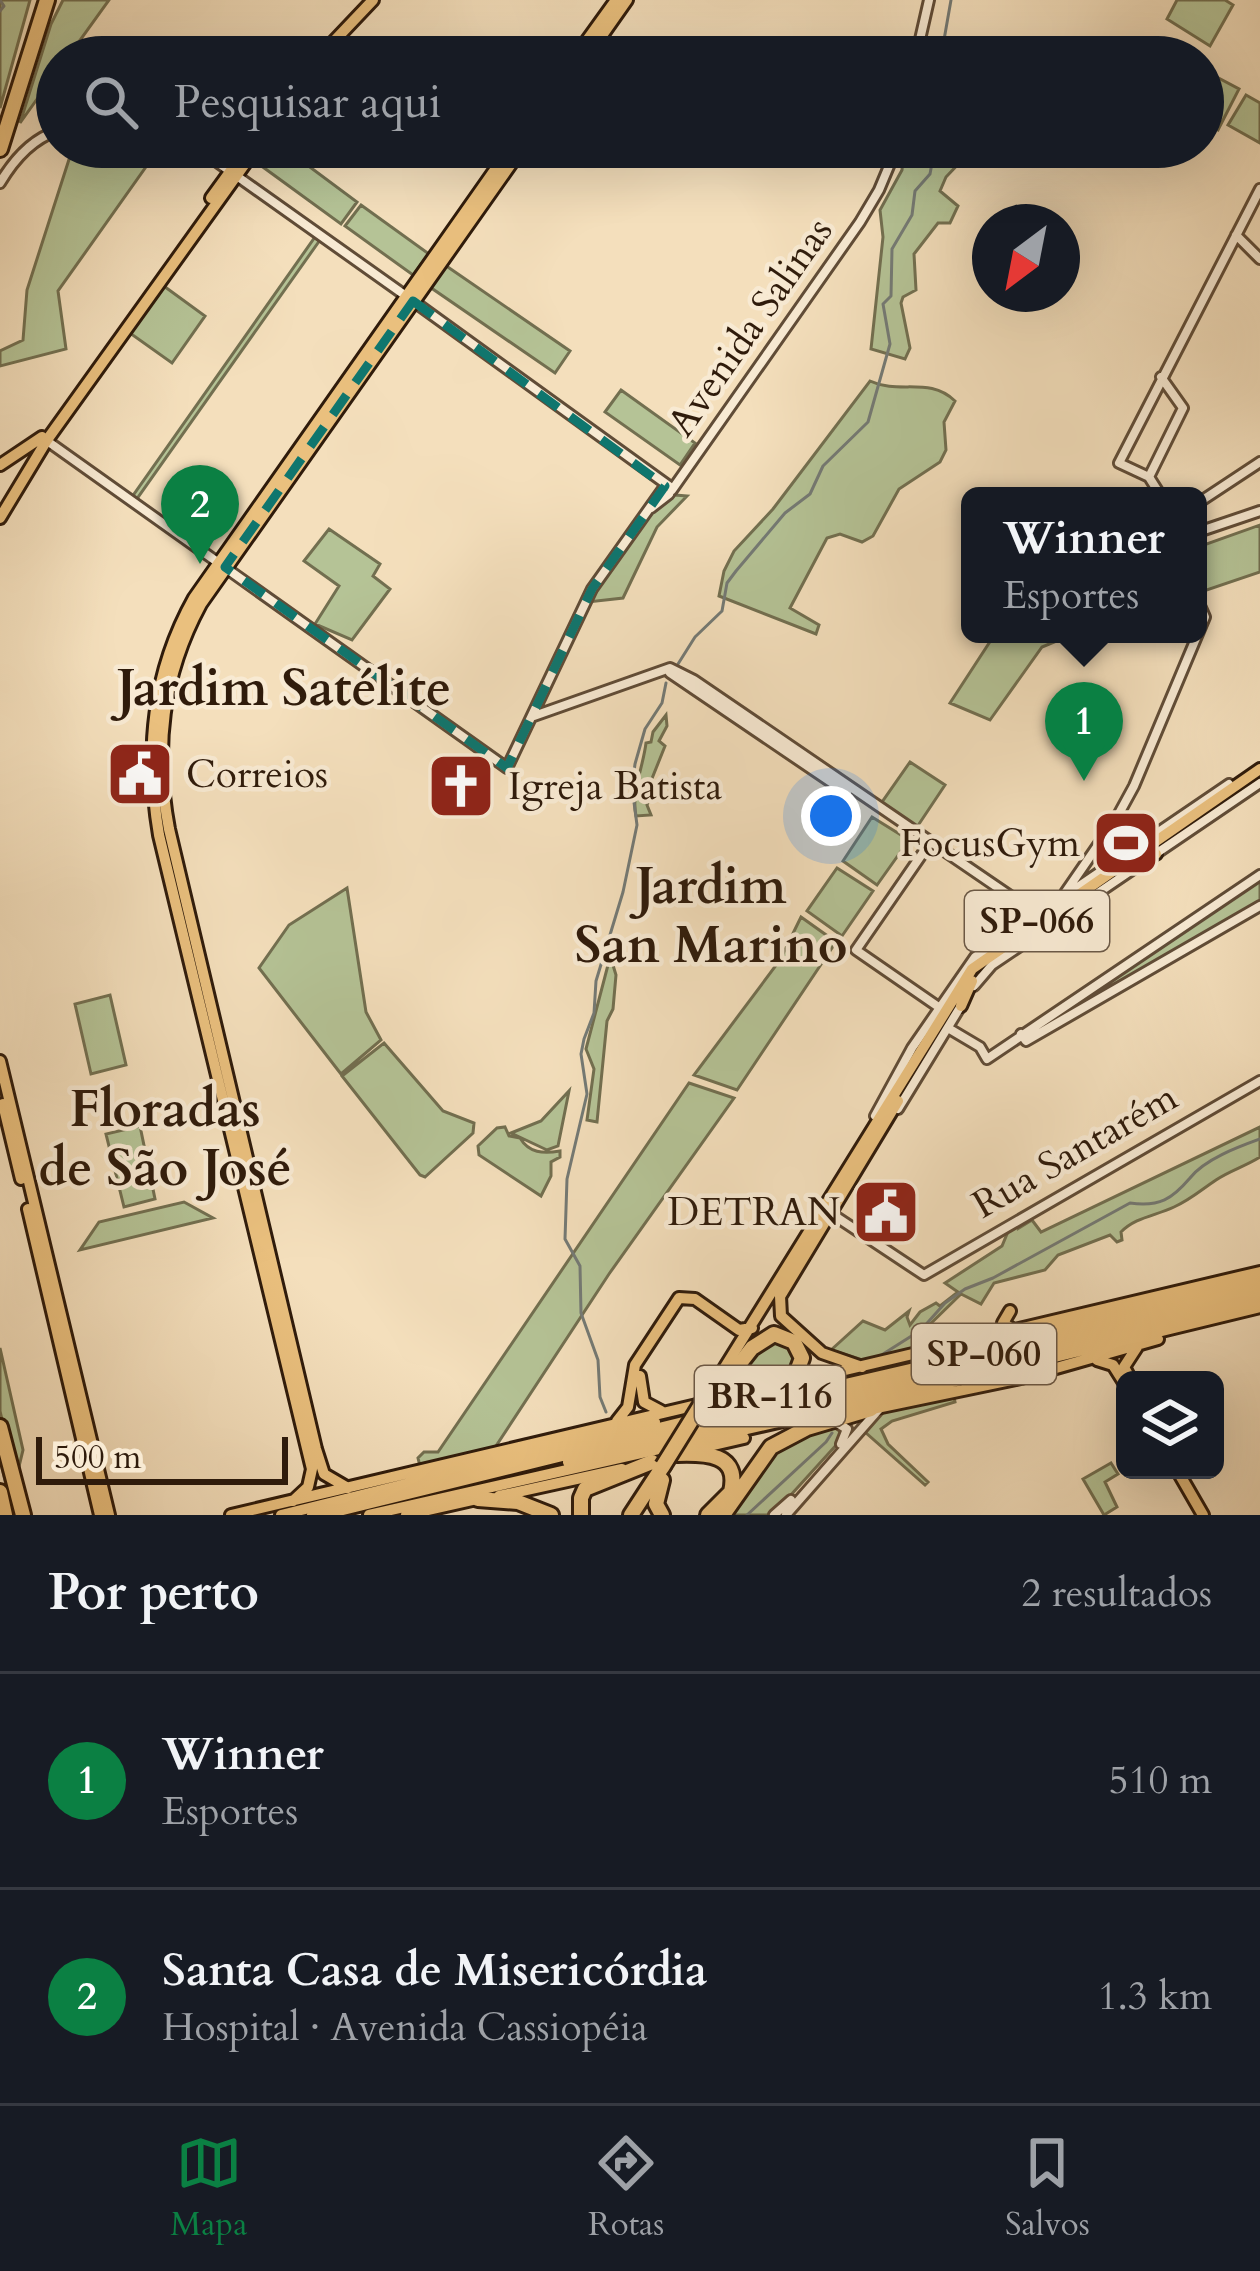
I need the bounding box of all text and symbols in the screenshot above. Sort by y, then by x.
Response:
search box [36,36,1224,168]
icon: search [78,69,144,135]
text: Pesquisar aqui [174,72,441,133]
north arrow [972,204,1080,312]
street label: Avenida Salinas [655,207,845,447]
pin: 2 [161,465,239,564]
popup [961,487,1207,643]
text: Winner [1003,508,1165,569]
text: Esportes [1003,569,1139,622]
district label: Jardim Satélite [110,654,451,724]
pin: 1 [1045,682,1123,781]
public building icon: Correios [105,739,175,809]
place label: Correios [186,748,328,801]
church icon: Igreja Batista [426,751,496,821]
place label: Igreja Batista [508,760,722,813]
your location [801,786,861,846]
sports icon: FocusGym [1091,808,1161,878]
place label: FocusGym [900,817,1080,870]
district label: Jardim San Marino [574,852,848,981]
road number: SP-066 [965,891,1109,951]
street label: Rua Santarém [963,1071,1187,1231]
district label: Floradas de São José [38,1075,292,1204]
public building icon: DETRAN [851,1177,921,1247]
place label: DETRAN [668,1186,840,1239]
road number: SP-060 [912,1324,1056,1384]
road number: BR-116 [695,1366,845,1426]
map controls [1116,1371,1224,1479]
button: layers [1116,1371,1224,1479]
scale bar [36,1431,288,1484]
text: 500 m [54,1435,141,1480]
text: Por perto [48,1558,259,1628]
text: 2 resultados [1021,1567,1212,1620]
text: Winner [162,1724,324,1785]
text: 1 [77,1754,97,1807]
text: 510 m [1109,1754,1212,1807]
text: Esportes [162,1785,298,1838]
text: Santa Casa de Misericórdia [162,1940,707,2001]
text: 2 [77,1970,97,2023]
text: 1.3 km [1098,1970,1212,2023]
text: Hospital · Avenida Cassiopéia [162,2001,648,2054]
tab: Mapa [170,2130,247,2247]
tab: Rotas [588,2130,664,2247]
tab: Salvos [1005,2130,1090,2247]

